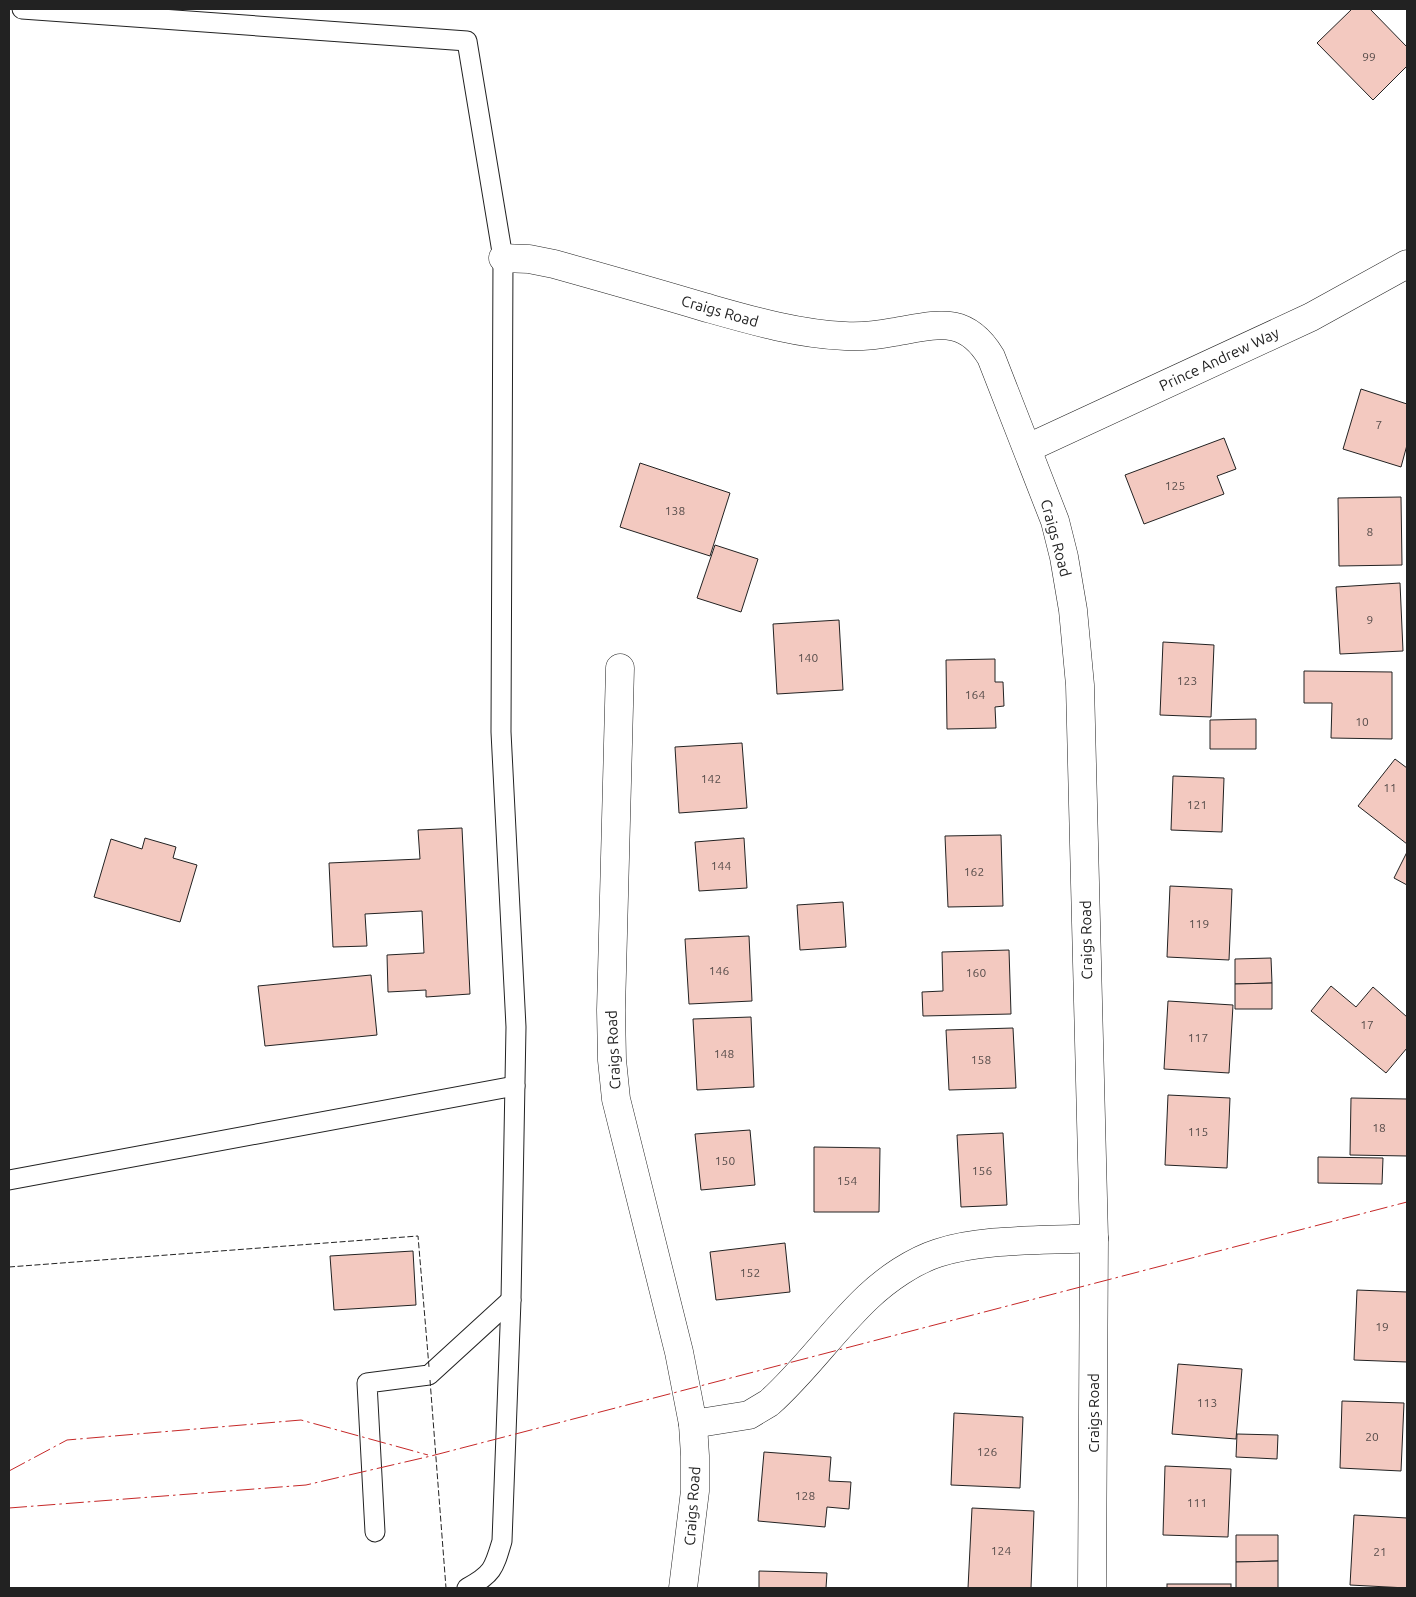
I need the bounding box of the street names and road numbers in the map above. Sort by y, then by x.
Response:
street label: Craigs Road [680,292,760,330]
street label: Prince Andrew Way [1156,324,1282,394]
street label: Craigs Road [1038,497,1074,579]
street label: Craigs Road [1077,900,1095,980]
street label: Craigs Road [602,1010,624,1090]
street label: Craigs Road [1085,1373,1102,1453]
street label: Craigs Road [681,1466,703,1546]

